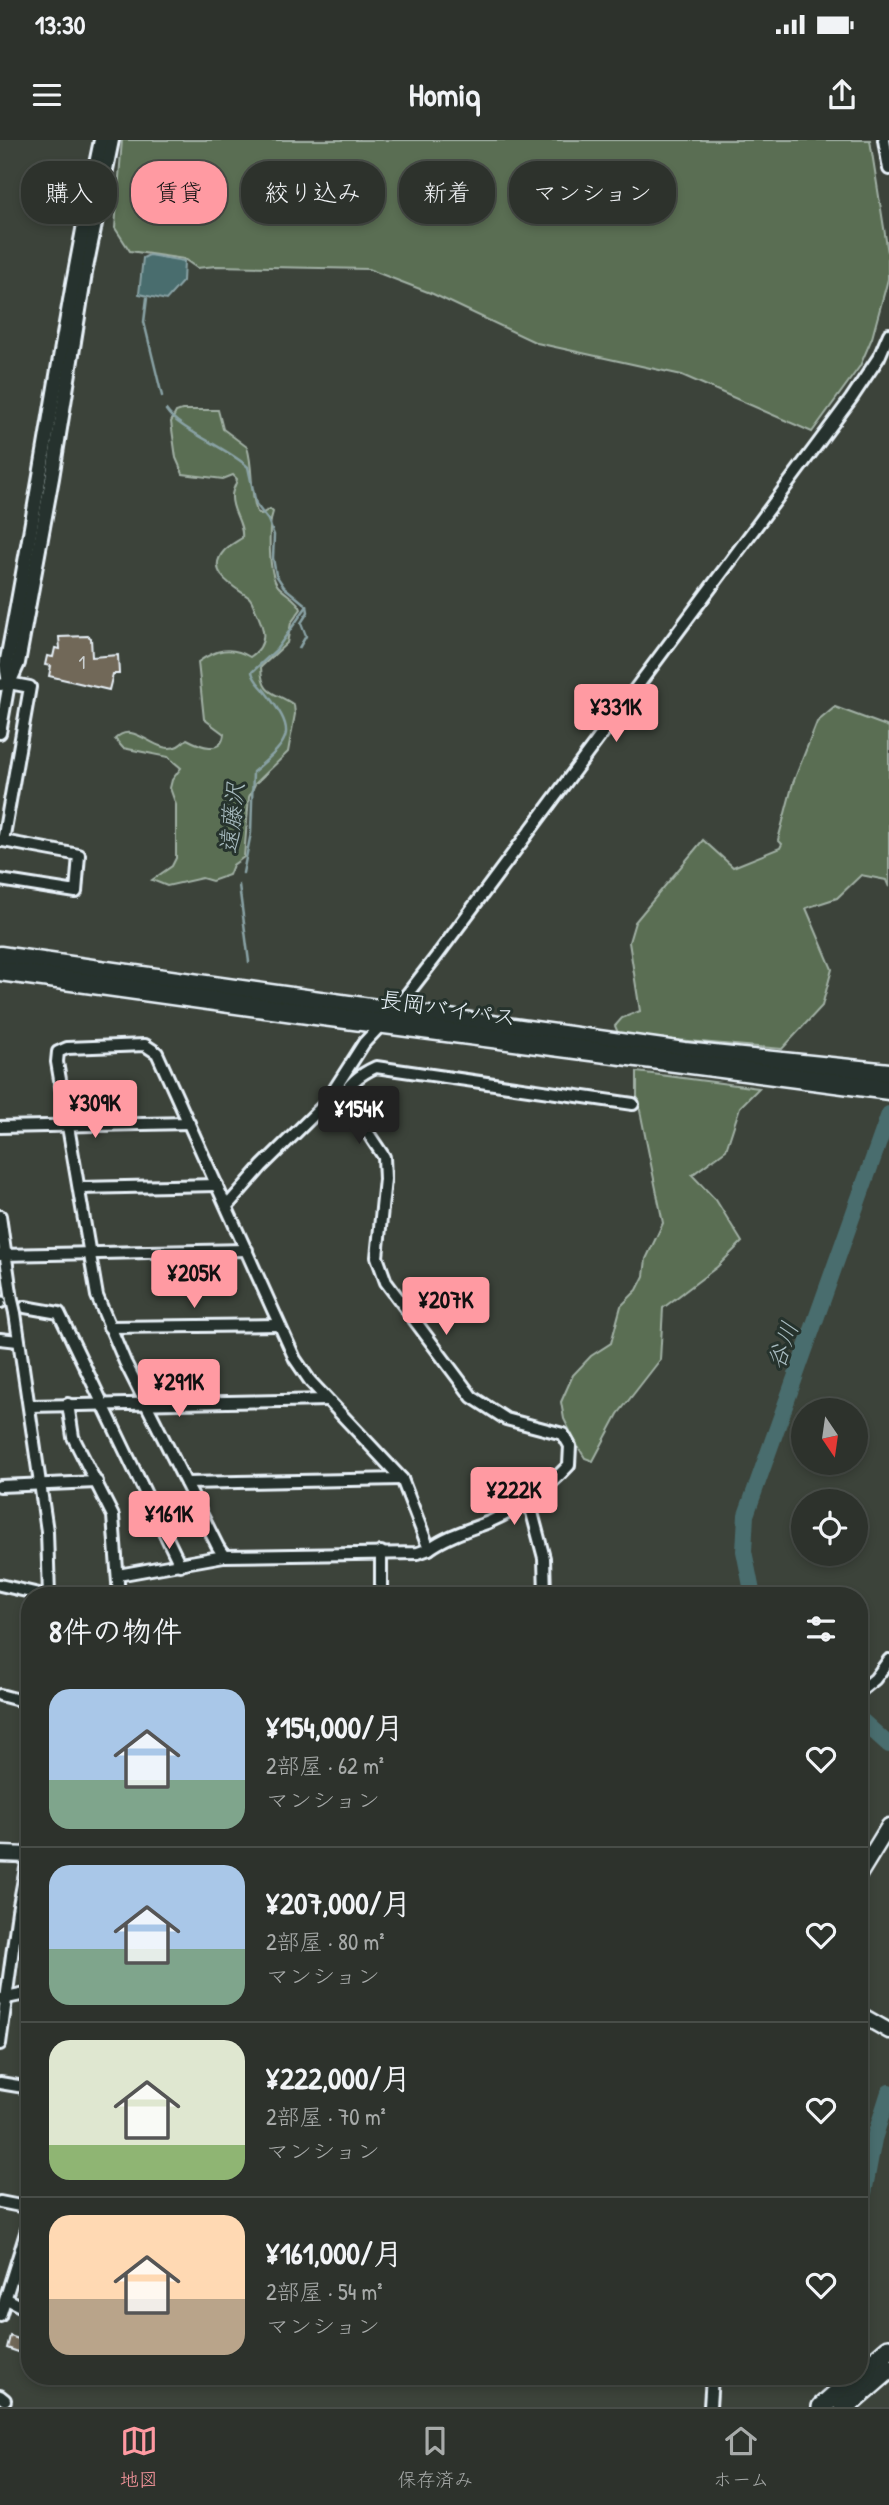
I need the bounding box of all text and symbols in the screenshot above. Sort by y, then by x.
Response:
text: 13:30 [35,7,85,42]
text: Homiq [409,73,480,116]
icon: menu [28,76,66,114]
icon: share [823,76,861,114]
chip: 購入 [21,161,117,224]
chip: 賃貸 [131,161,227,224]
chip: 絞り込み [241,161,385,224]
chip: 新着 [399,161,495,224]
chip: マンション [509,161,676,224]
house number: 1 [79,649,86,675]
pin: ¥331K [567,684,665,744]
text: ¥331K [590,691,642,722]
water label: 遠藤沢 [211,780,251,855]
street label: 長岡バイパス [378,983,518,1033]
pin: ¥309K [46,1080,144,1140]
pin: ¥154K [310,1086,408,1146]
text: ¥309K [69,1087,121,1118]
text: ¥154K [334,1093,384,1124]
pin: ¥205K [145,1250,243,1310]
text: ¥205K [167,1257,221,1288]
pin: ¥207K [397,1278,495,1337]
text: ¥207K [418,1284,474,1315]
water label: 谷川 [759,1317,805,1373]
pin: ¥291K [130,1360,228,1419]
text: ¥291K [154,1366,204,1397]
north arrow [791,1398,868,1475]
map controls [791,1398,868,1566]
pin: ¥222K [465,1468,563,1527]
text: ¥222K [487,1474,542,1505]
button: locate [791,1489,868,1566]
pin: ¥161K [120,1492,218,1551]
text: ¥161K [145,1498,193,1529]
icon: filters [802,1610,840,1648]
text: 8件の物件 [49,1611,182,1651]
text: ¥154,000/月 [266,1707,404,1747]
icon: home [105,1717,189,1801]
icon: heart [802,1740,840,1778]
text: 2部屋 · 62 m² [266,1750,384,1781]
text: マンション [266,1784,380,1815]
text: ¥207,000/月 [266,1883,411,1923]
icon: home [105,1893,189,1977]
icon: heart [802,1916,840,1954]
text: 2部屋 · 80 m² [266,1926,384,1957]
text: マンション [266,1960,380,1991]
text: ¥222,000/月 [266,2058,411,2098]
icon: home [105,2068,189,2152]
icon: heart [802,2091,840,2129]
text: 2部屋 · 70 m² [266,2101,386,2132]
text: マンション [266,2135,380,2166]
text: ¥161,000/月 [266,2233,403,2273]
icon: home [105,2243,189,2327]
icon: heart [802,2266,840,2304]
text: 2部屋 · 54 m² [266,2276,383,2307]
text: マンション [266,2310,380,2341]
tab: 地図 [120,2422,158,2492]
tab: 保存済み [397,2422,473,2492]
tab: ホーム [713,2422,769,2492]

